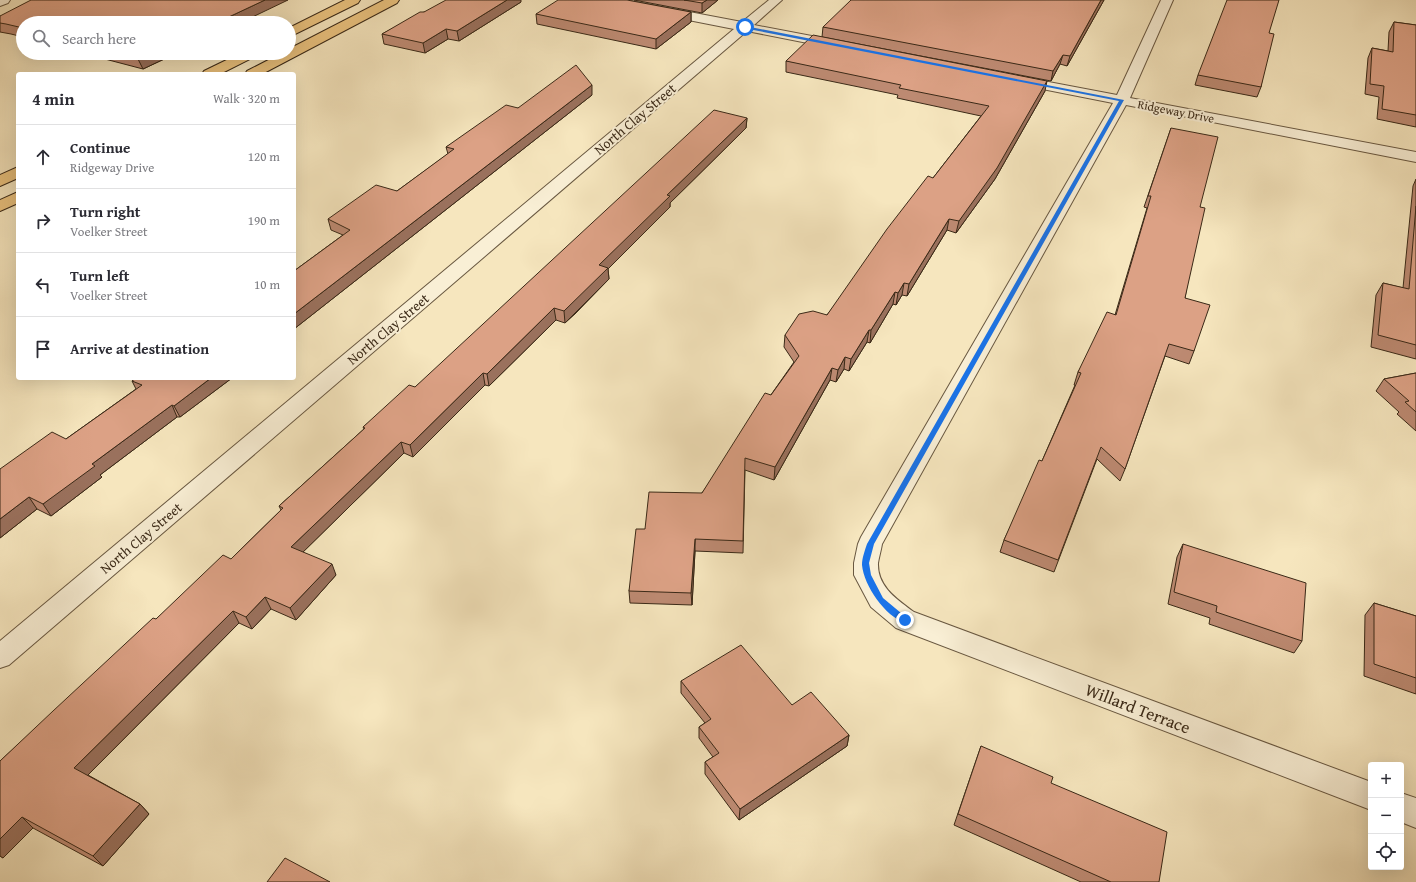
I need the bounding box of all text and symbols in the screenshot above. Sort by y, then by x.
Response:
search box [16,16,296,60]
route start [736,18,754,36]
icon: search [30,27,52,49]
text: Search here [62,28,136,49]
street label: North Clay Street [590,79,680,159]
text: 4 min [32,86,74,111]
text: Walk · 320 m [213,89,280,108]
street label: Ridgeway Drive [1136,95,1216,127]
text: Continue [70,137,131,158]
icon: ahead [32,146,54,168]
text: 120 m [248,147,280,166]
text: Ridgeway Drive [70,158,154,177]
text: Turn right [70,201,141,222]
icon: right [32,210,54,232]
text: 190 m [248,211,280,230]
text: Voelker Street [70,222,148,241]
text: Turn left [70,265,129,286]
icon: left [32,274,54,296]
text: 10 m [254,275,280,294]
text: Voelker Street [70,286,148,305]
street label: North Clay Street [343,289,433,369]
icon: arrive [32,338,54,360]
text: Arrive at destination [70,338,209,359]
street label: North Clay Street [96,498,186,578]
route end [896,611,914,629]
street label: Willard Terrace [1082,676,1194,740]
map controls [1368,762,1404,870]
button: + [1368,762,1404,798]
button: − [1368,798,1404,834]
button: locate [1368,834,1404,870]

